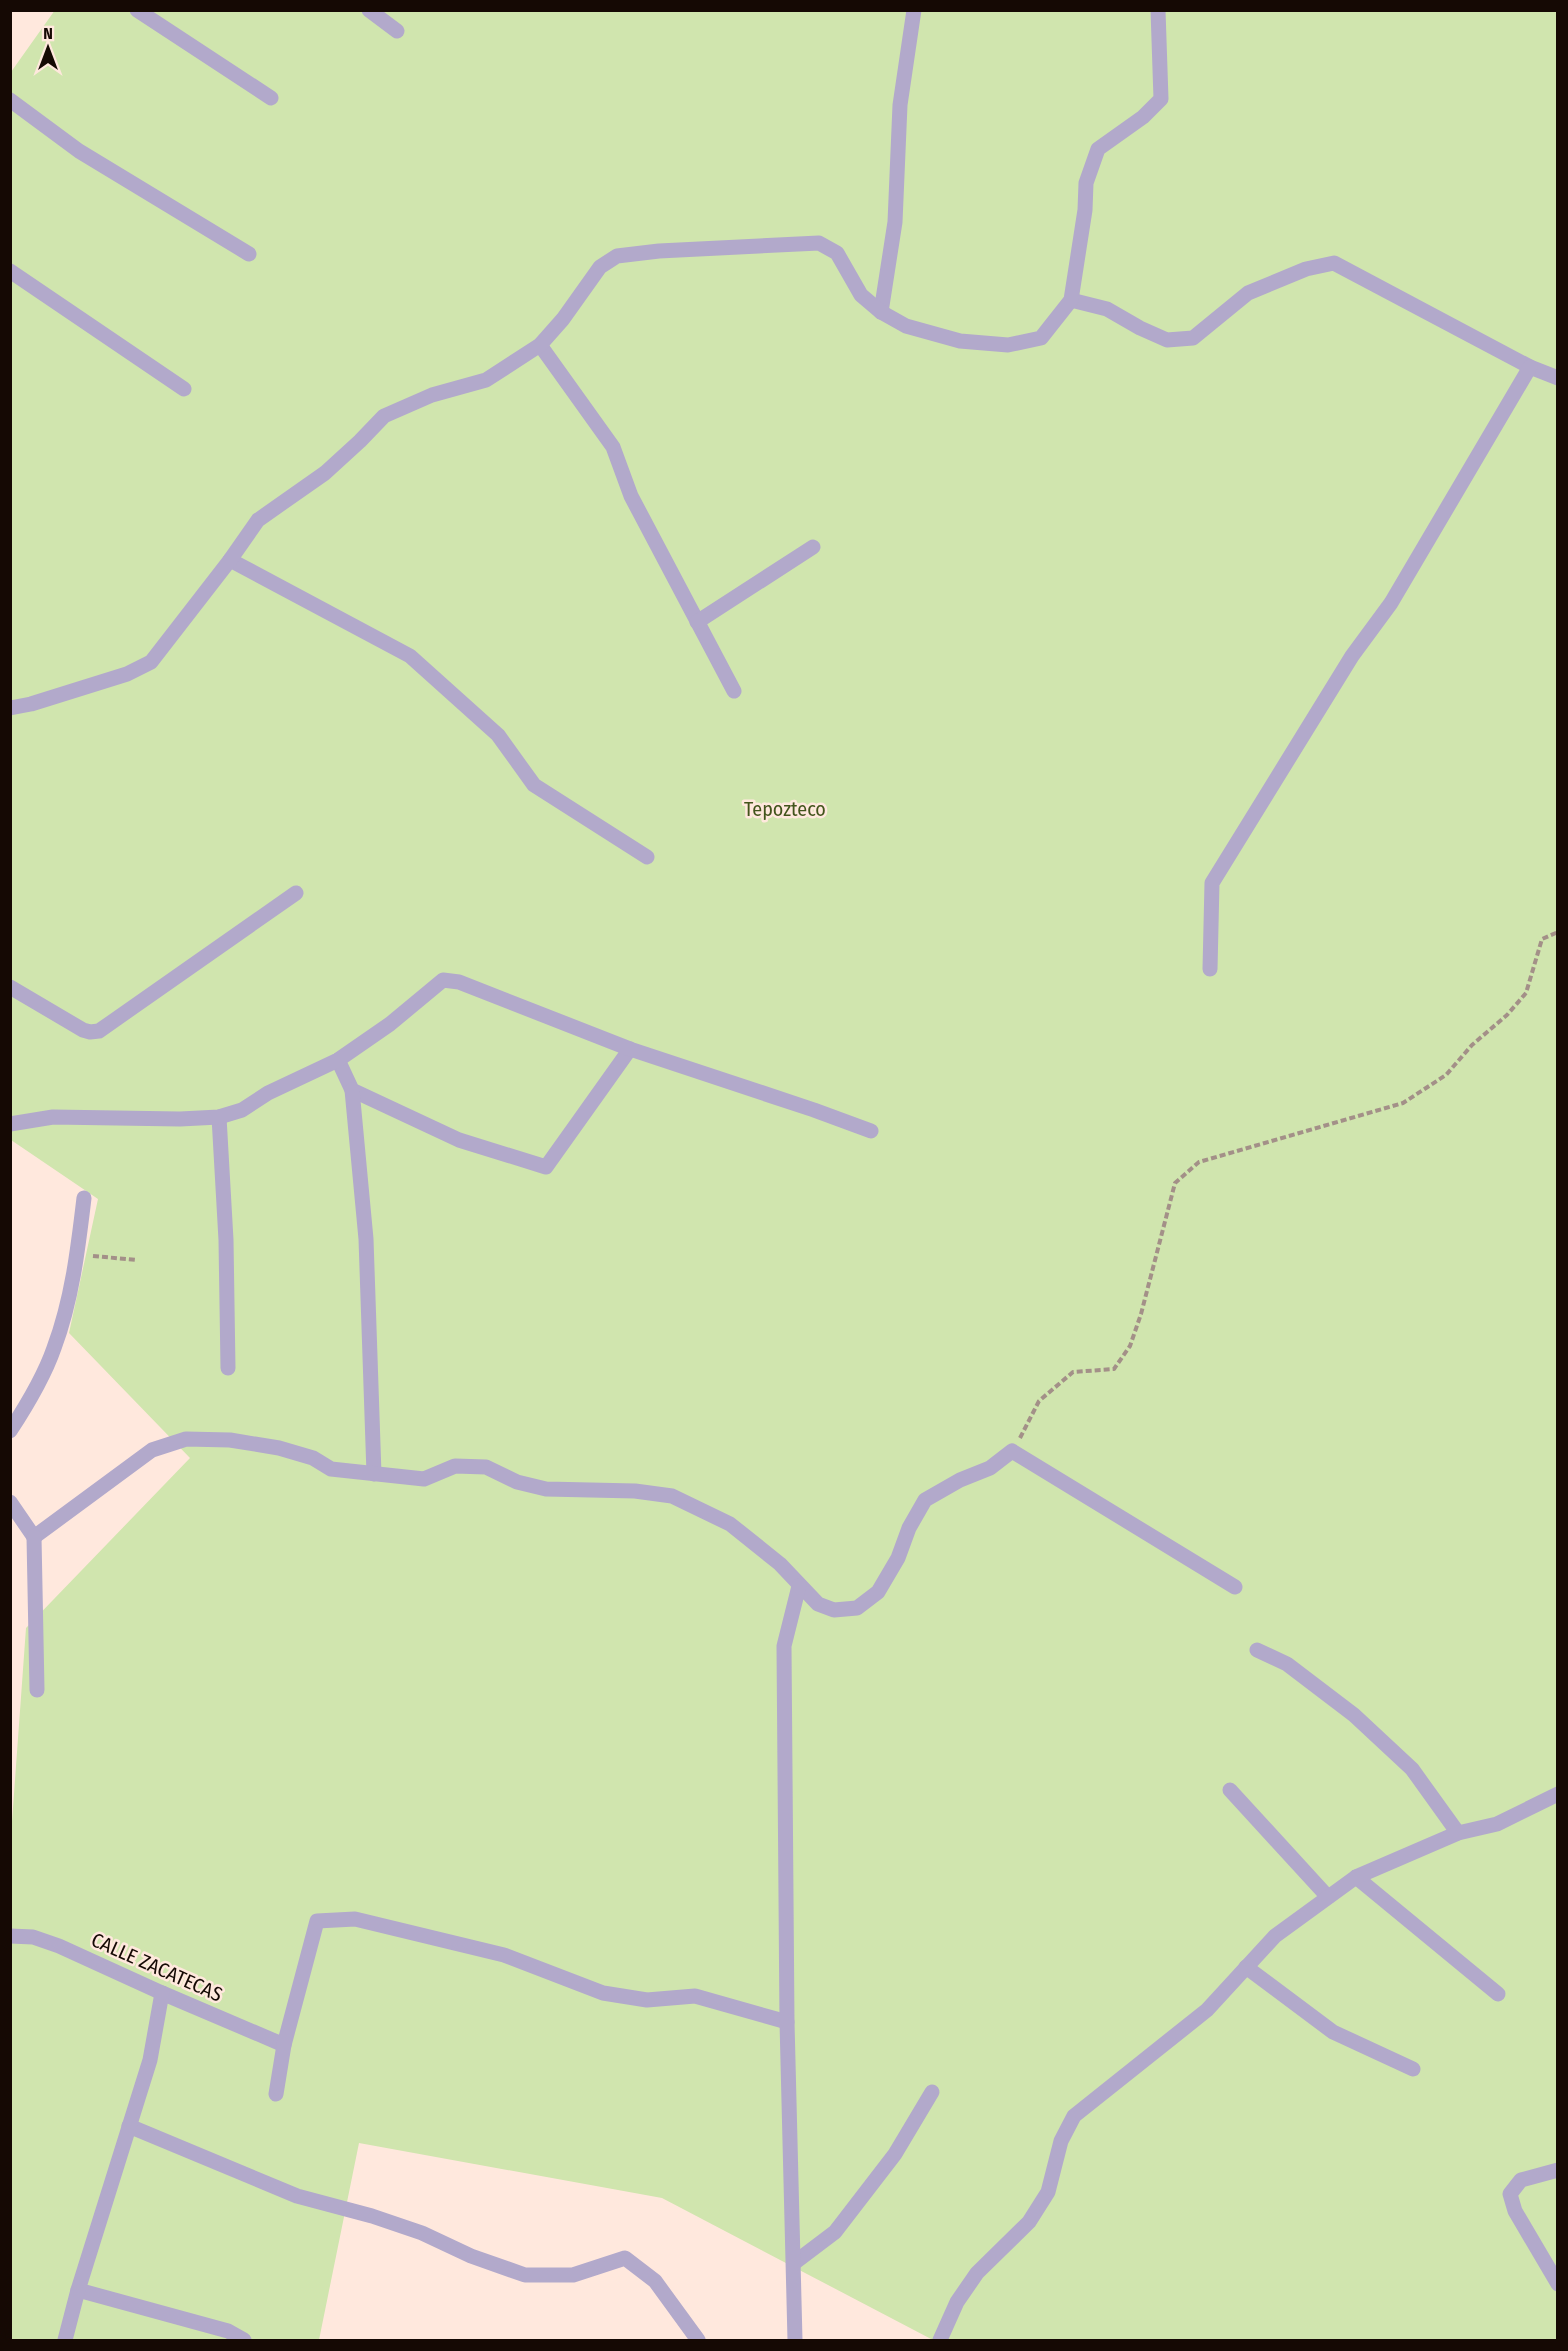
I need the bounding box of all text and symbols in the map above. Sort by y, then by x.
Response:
north arrow [18,18,78,78]
text: N [43,24,53,43]
park label: Tepozteco [744,797,826,821]
street label: CALLE ZACATECAS [88,1927,226,2007]

